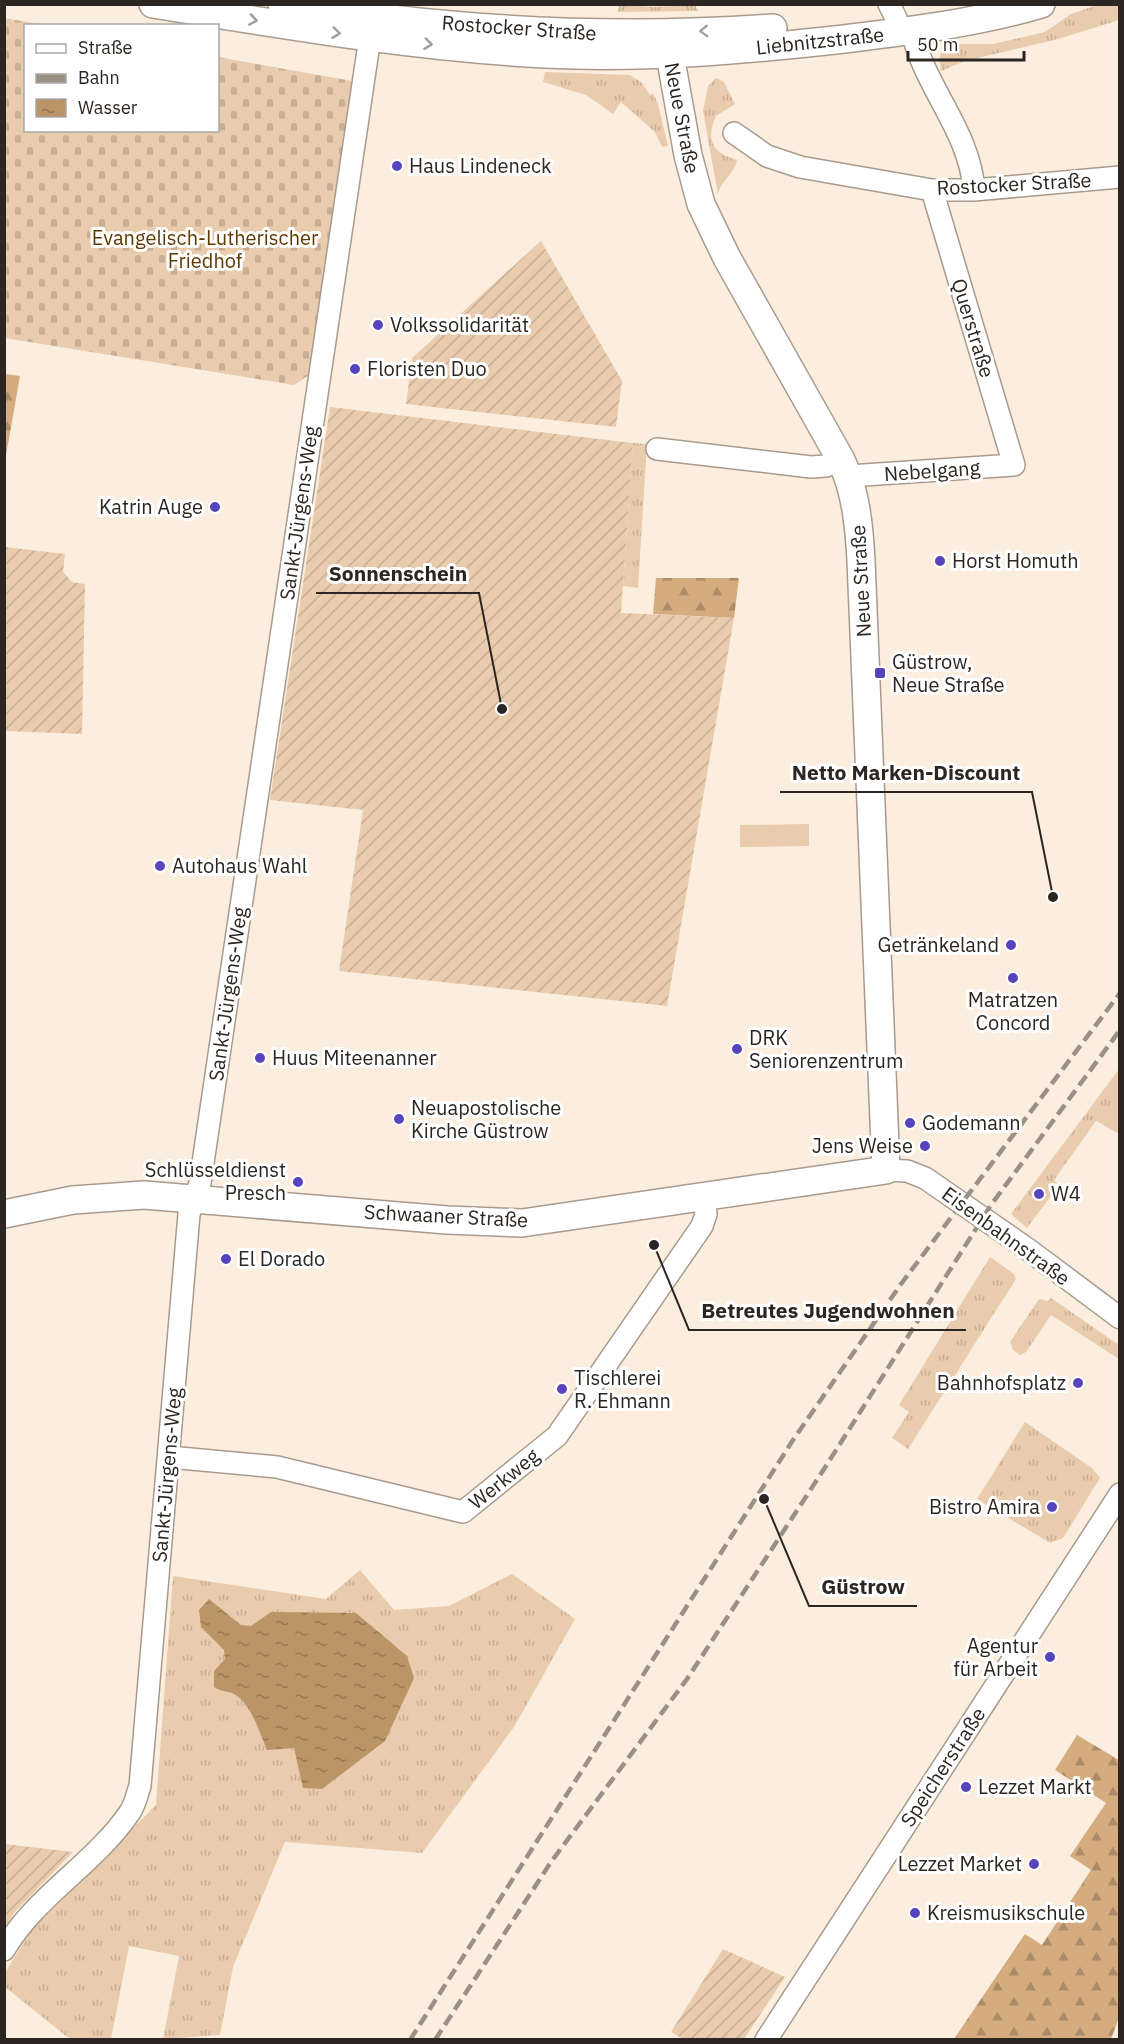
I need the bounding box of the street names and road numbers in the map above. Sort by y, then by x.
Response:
street label: Rostocker Straße [441,9,597,46]
street label: Liebnitzstraße [755,20,885,61]
street label: Neue Straße [659,60,706,176]
street label: Rostocker Straße [936,166,1092,201]
street label: Querstraße [946,275,1001,381]
street label: Sankt-Jürgens-Weg [273,424,324,602]
street label: Nebelgang [883,454,981,487]
street label: Neue Straße [844,524,877,638]
street label: Sankt-Jürgens-Weg [202,905,253,1083]
street label: Eisenbahnstraße [937,1180,1076,1291]
street label: Schwaaner Straße [363,1198,529,1233]
street label: Sankt-Jürgens-Weg [145,1386,188,1564]
street label: Werkweg [463,1442,545,1515]
street label: Speicherstraße [894,1702,991,1832]

